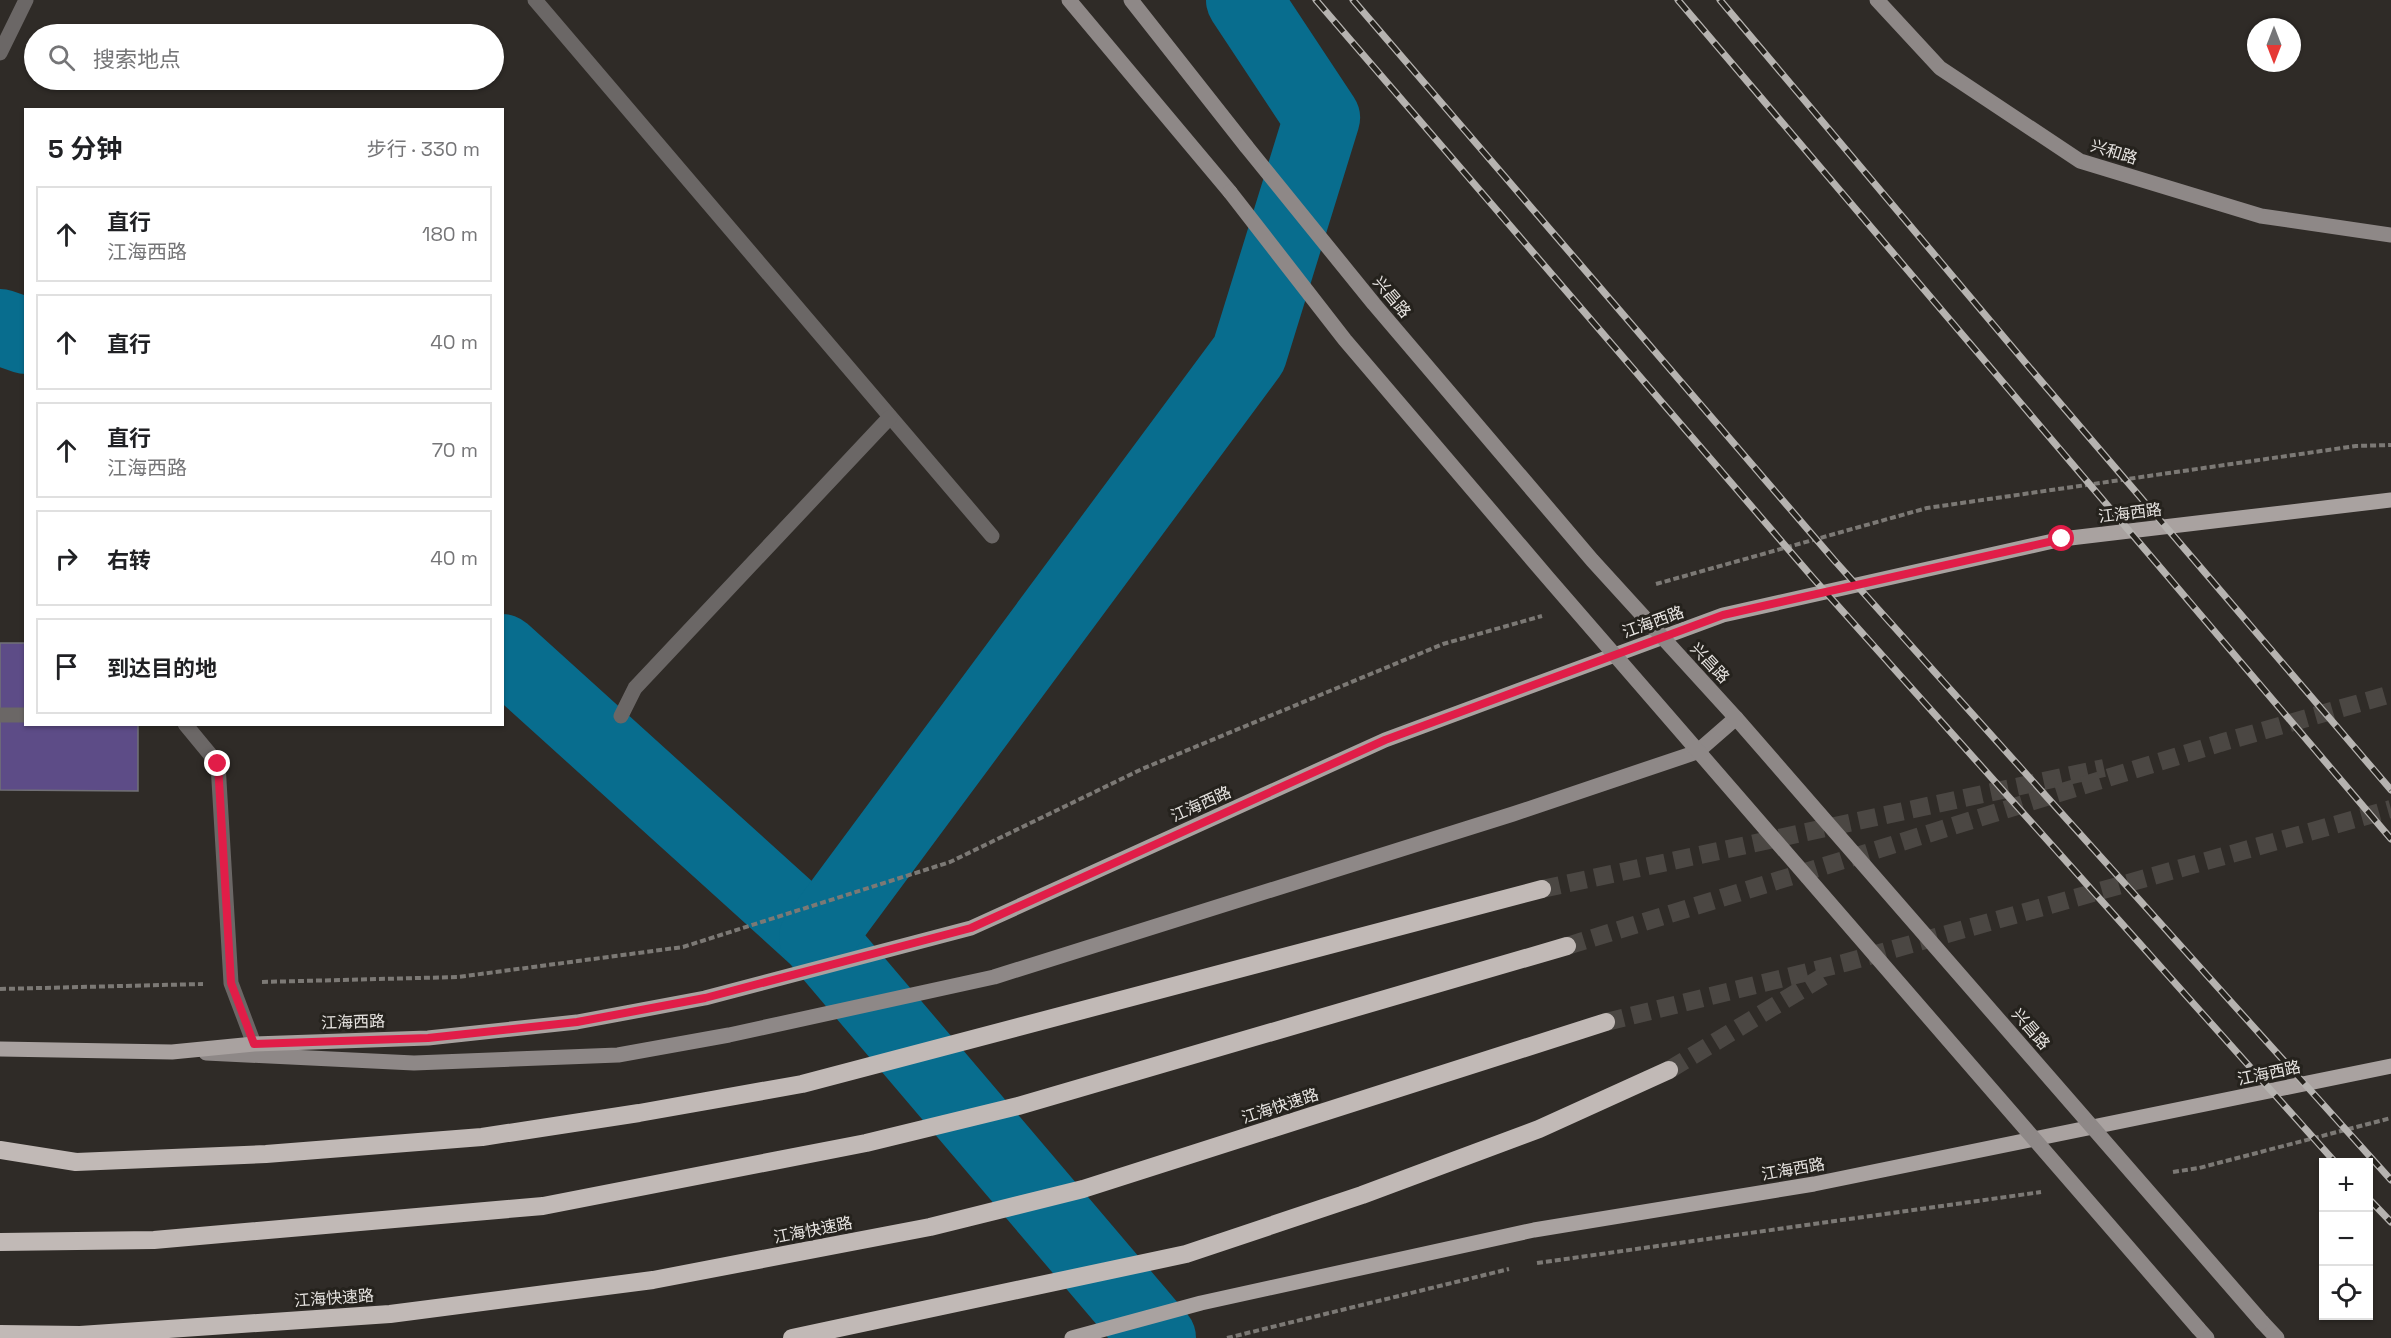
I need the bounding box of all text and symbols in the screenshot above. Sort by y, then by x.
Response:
north arrow [2247,18,2301,72]
search box [24,24,504,90]
icon: search [45,41,78,74]
text: 搜索地点 [93,45,181,73]
text: 5 分钟 [48,132,122,166]
street label: 兴和路 [2088,135,2140,169]
text: 步行 · 330 m [367,136,480,162]
text: 直行 [107,208,151,236]
icon: ahead [50,218,83,251]
text: 180 m [422,221,478,247]
text: 江海西路 [107,239,187,265]
street label: 兴昌路 [1369,272,1415,322]
icon: ahead [50,326,83,359]
text: 40 m [430,329,478,355]
text: 直行 [107,330,151,358]
text: 直行 [107,424,151,452]
icon: ahead [50,434,83,467]
text: 70 m [432,437,478,463]
text: 江海西路 [107,455,187,481]
street label: 江海西路 [2097,499,2163,527]
route start [2048,525,2074,551]
icon: right [50,542,83,575]
text: 40 m [430,545,478,571]
text: 右转 [107,546,151,574]
street label: 江海西路 [1619,601,1687,643]
street label: 兴昌路 [1686,638,1734,688]
icon: arrive [50,650,83,683]
text: 到达目的地 [107,654,217,682]
route end [204,750,230,776]
street label: 江海西路 [1167,781,1235,827]
street label: 兴昌路 [2007,1004,2055,1054]
street label: 江海西路 [321,1010,385,1034]
street label: 江海西路 [2236,1056,2302,1090]
street label: 江海快速路 [1239,1084,1321,1128]
street label: 江海西路 [1760,1153,1826,1185]
map controls [2319,1158,2373,1320]
button: + [2319,1158,2373,1212]
street label: 江海快速路 [772,1212,854,1248]
button: − [2319,1212,2373,1266]
button: locate [2319,1266,2373,1320]
street label: 江海快速路 [293,1285,375,1311]

